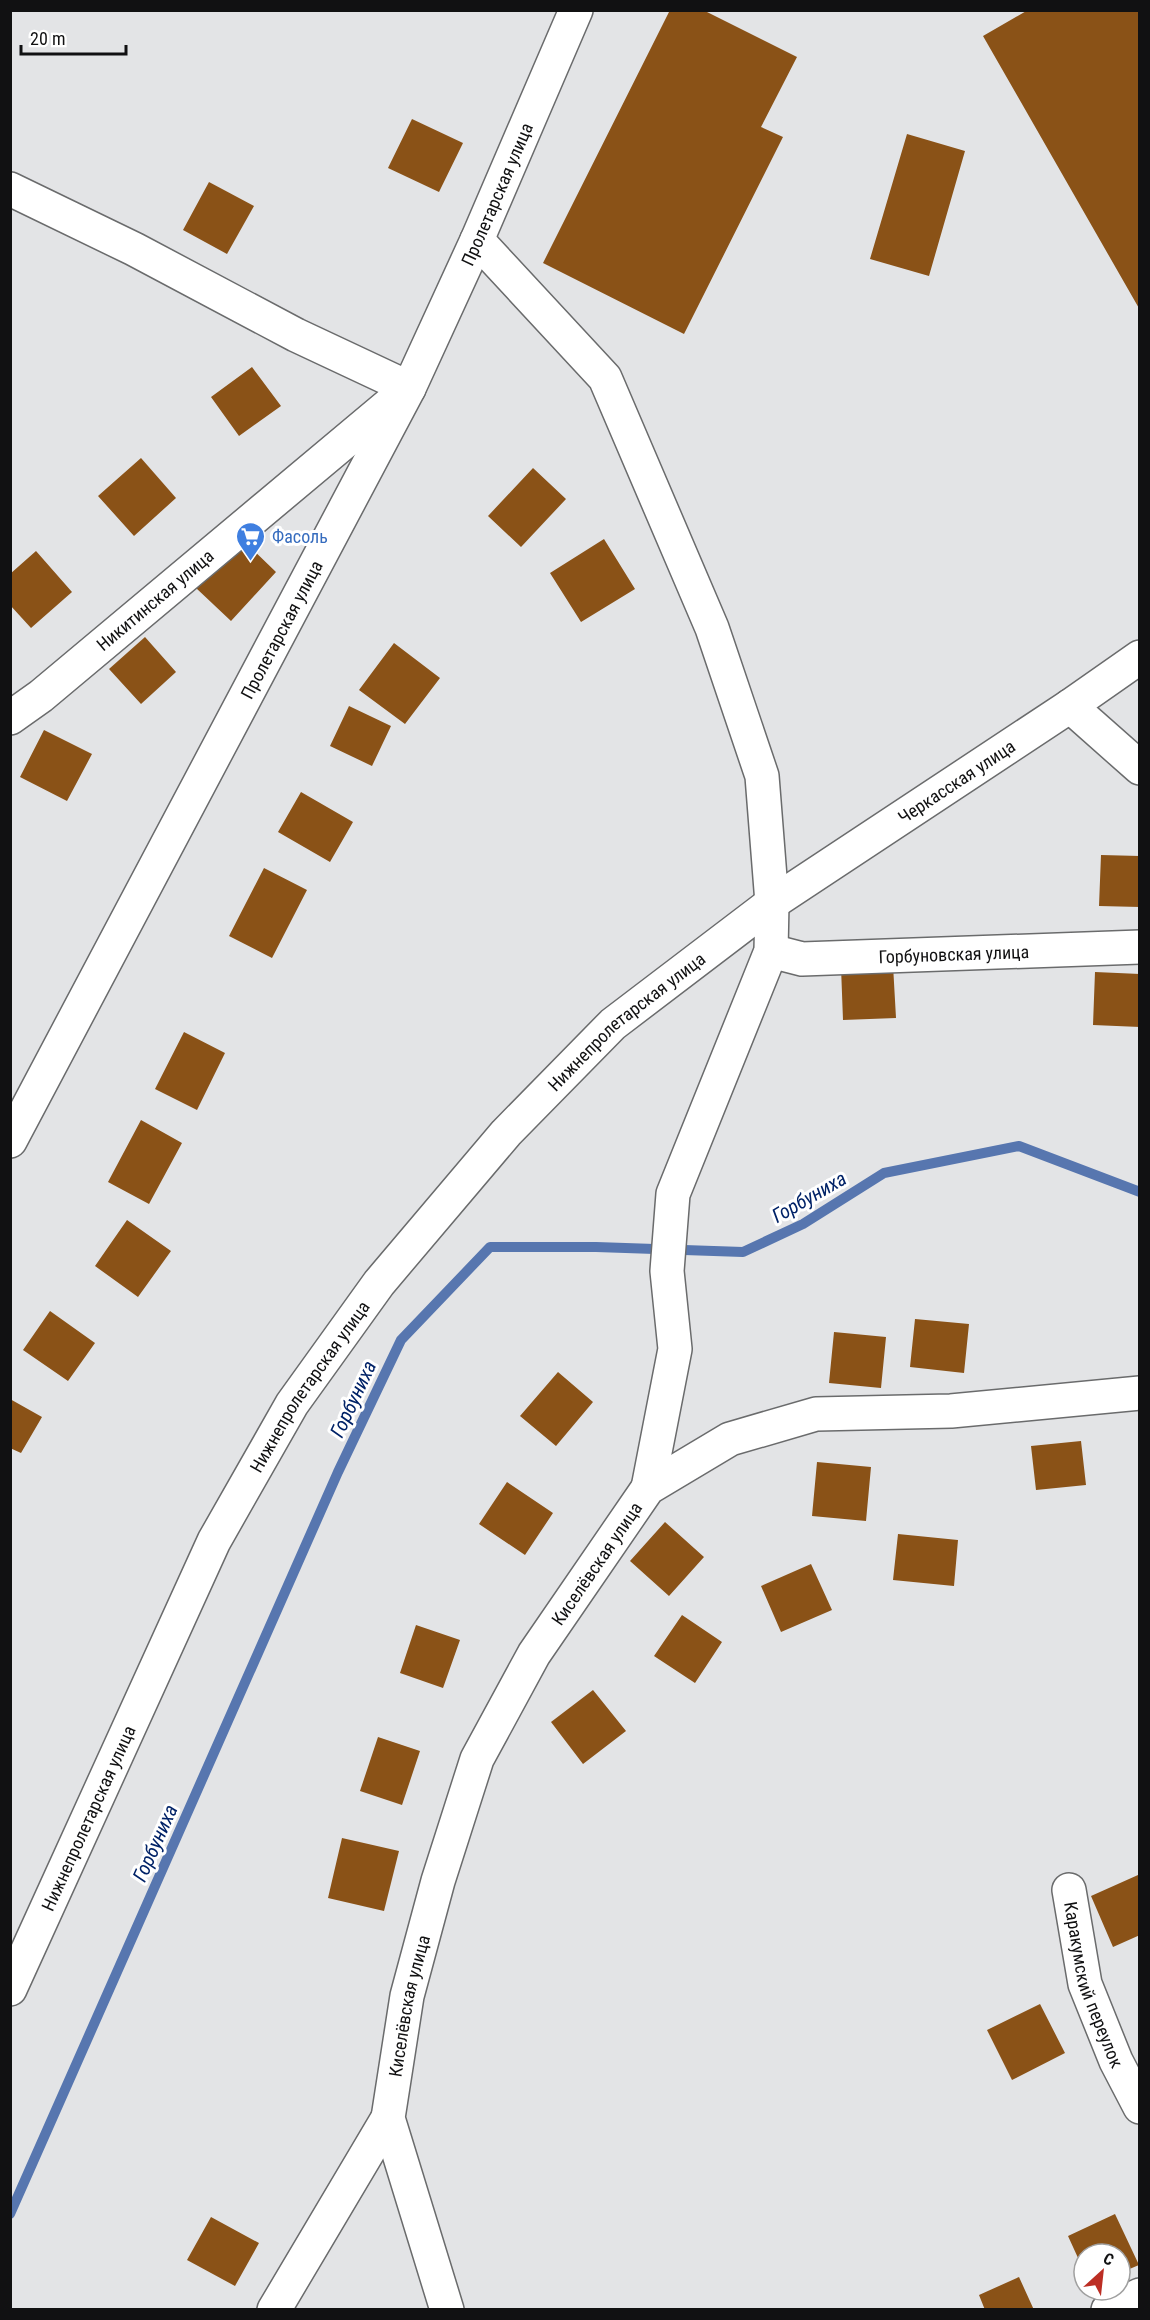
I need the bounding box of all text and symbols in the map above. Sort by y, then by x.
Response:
scale bar [21,18,126,56]
text: 20 m [30,28,65,49]
street label: Пролетарская улица [456,119,537,269]
supermarket icon: Фасоль [235,520,267,562]
place label: Фасоль [272,526,328,547]
street label: Никитинская улица [92,545,218,655]
street label: Пролетарская улица [236,557,326,702]
street label: Черкасская улица [894,735,1019,827]
street label: Горбуновская улица [878,940,1030,967]
street label: Нижнепролетарская улица [543,948,709,1095]
water label: Горбуниха [767,1166,851,1228]
street label: Нижнепролетарская улица [245,1297,373,1476]
water label: Горбуниха [325,1357,381,1441]
street label: Киселёвская улица [547,1498,646,1629]
street label: Нижнепролетарская улица [37,1722,139,1914]
water label: Горбуниха [127,1801,183,1885]
street label: Каракумский переулок [1061,1900,1128,2071]
street label: Киселёвская улица [384,1933,434,2078]
north arrow [1072,2242,1132,2302]
text: С [1100,2249,1117,2270]

